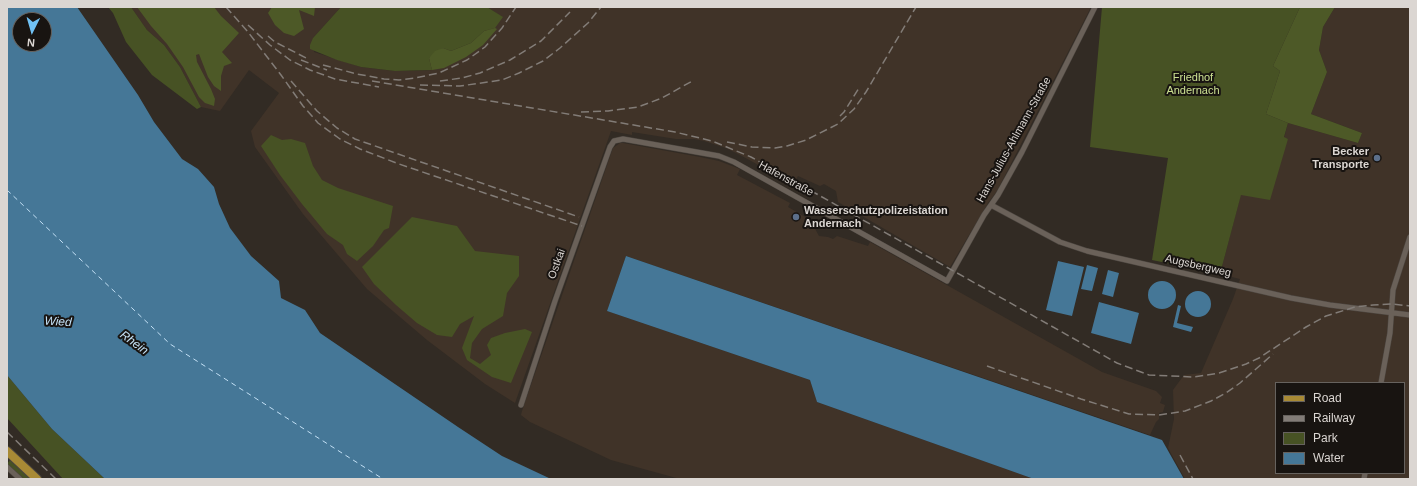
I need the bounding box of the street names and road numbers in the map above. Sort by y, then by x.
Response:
street label: Hans-Julius-Ahlmann-Straße [974,75,1054,205]
street label: Hafenstraße [756,159,816,199]
street label: Ostkai [545,247,569,281]
street label: Augsbergweg [1164,252,1232,280]

